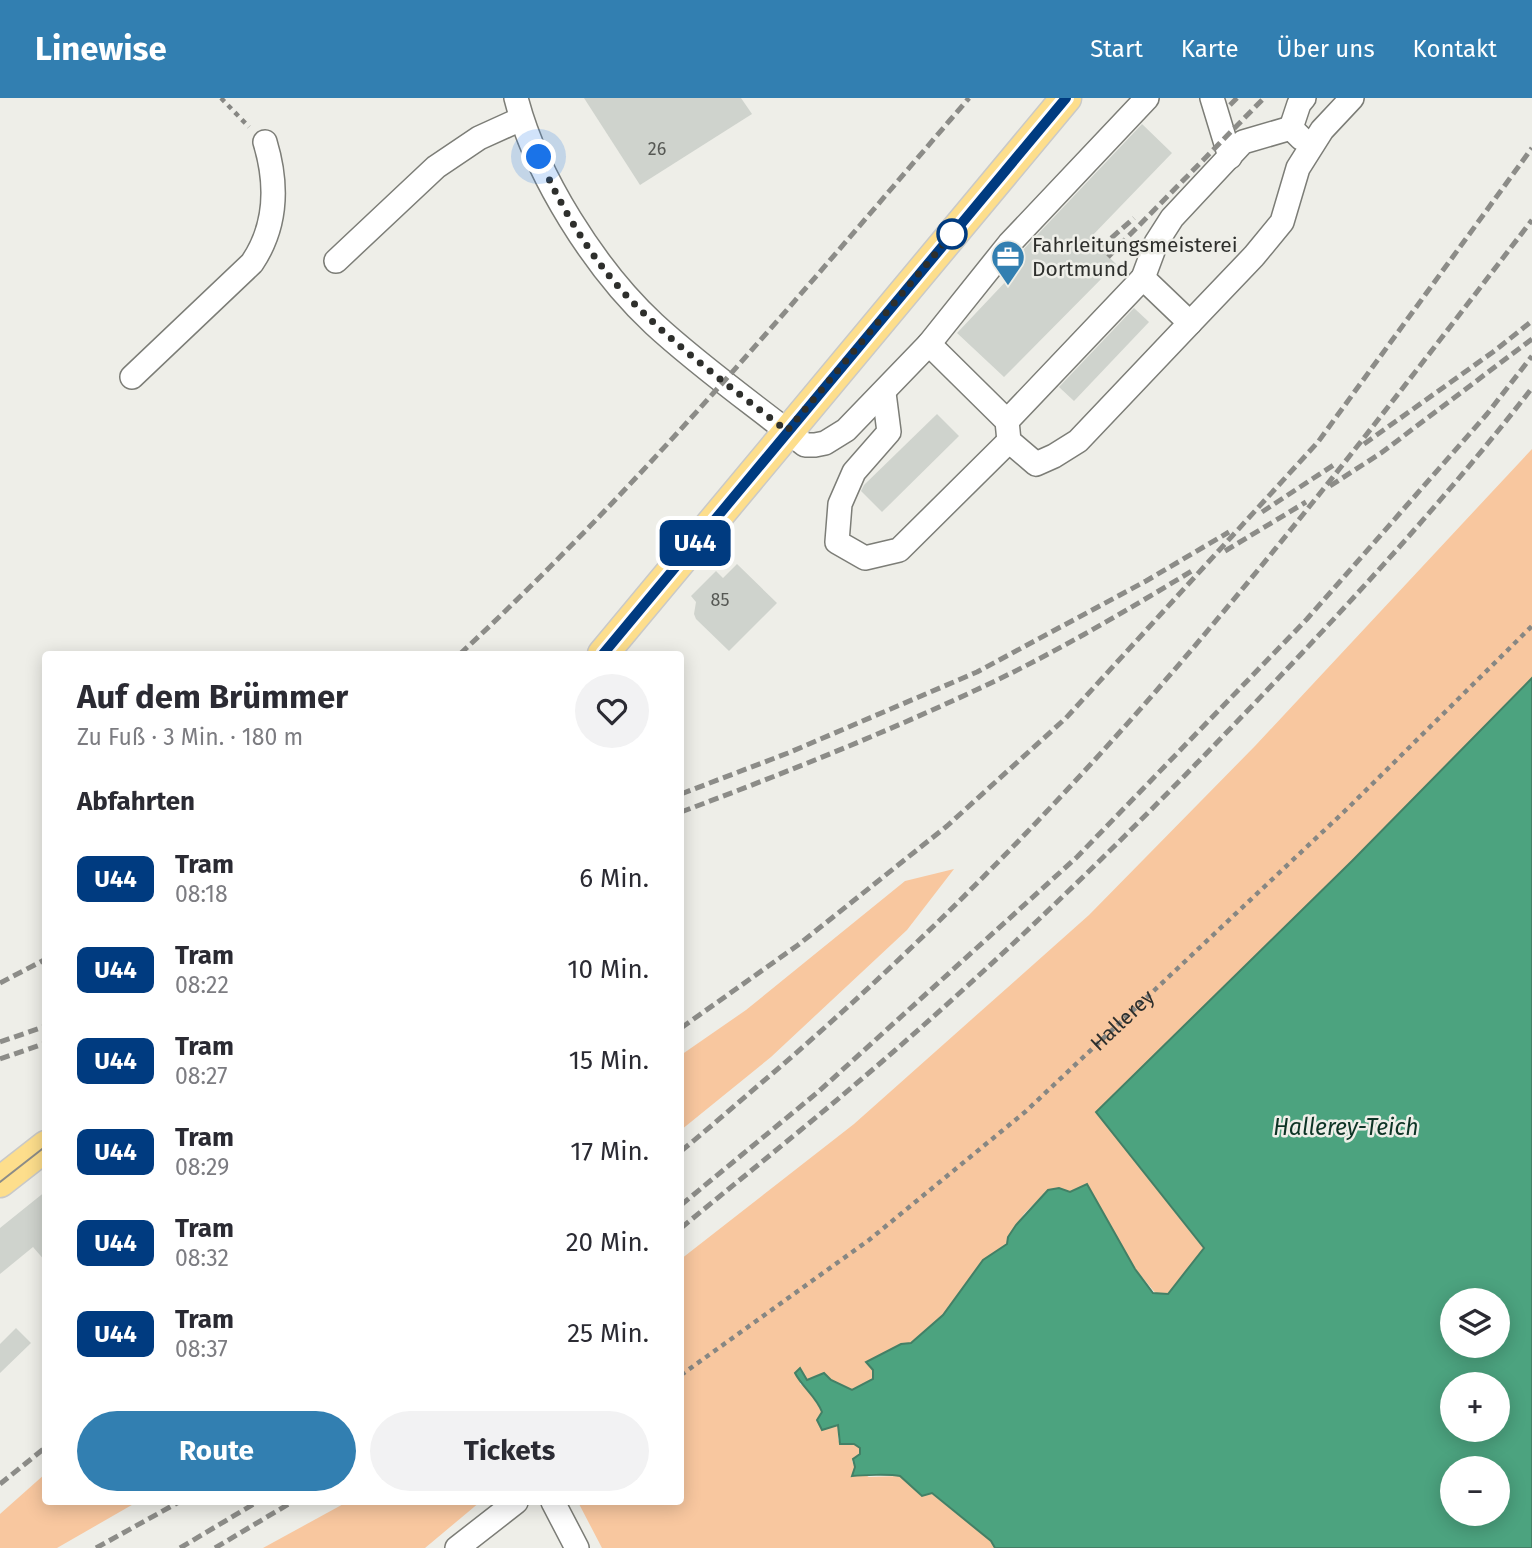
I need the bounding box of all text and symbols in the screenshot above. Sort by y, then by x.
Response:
text: Linewise [35,29,167,69]
text: Start [1090,35,1143,63]
text: Karte [1181,35,1239,63]
text: Über uns [1277,35,1375,63]
text: Kontakt [1413,35,1497,63]
house number: 26 [648,138,666,160]
your location [521,139,556,174]
unlabelled marker [937,219,967,249]
place label: Fahrleitungsmeisterei Dortmund [1032,232,1238,282]
office icon: Fahrleitungsmeisterei Dortmund [989,238,1027,287]
line badge: U44 [655,520,735,566]
text: U44 [674,529,716,557]
house number: 85 [711,589,729,611]
button: heart [575,674,649,748]
text: Auf dem Brümmer [77,677,348,717]
text: Zu Fuß · 3 Min. · 180 m [77,723,303,751]
text: Abfahrten [77,786,195,817]
text: Tram [175,849,234,880]
text: 6 Min. [579,863,649,894]
text: U44 [94,865,137,893]
text: 08:18 [175,880,228,908]
text: Tram [175,940,234,971]
text: 10 Min. [567,954,649,985]
text: U44 [94,956,137,984]
text: 08:22 [175,971,229,999]
street label: Hallerey [1085,984,1160,1057]
text: Tram [175,1031,234,1062]
text: 15 Min. [569,1045,649,1076]
text: U44 [94,1047,137,1075]
text: 08:27 [175,1062,227,1090]
water label: Hallerey-Teich [1273,1113,1419,1141]
text: Tram [175,1122,234,1153]
text: 17 Min. [570,1136,649,1167]
text: U44 [94,1138,137,1166]
text: 08:29 [175,1153,229,1181]
text: Tram [175,1213,234,1244]
text: 20 Min. [566,1227,649,1258]
text: U44 [94,1229,137,1257]
text: 08:32 [175,1244,229,1272]
map controls [1440,1288,1510,1526]
button: layers [1440,1288,1510,1358]
text: Tram [175,1304,234,1335]
text: 25 Min. [567,1318,649,1349]
text: U44 [94,1320,137,1348]
text: 08:37 [175,1335,228,1363]
button: + [1440,1372,1510,1442]
button: Route [77,1411,356,1491]
button: Tickets [370,1411,649,1491]
button: − [1440,1456,1510,1526]

